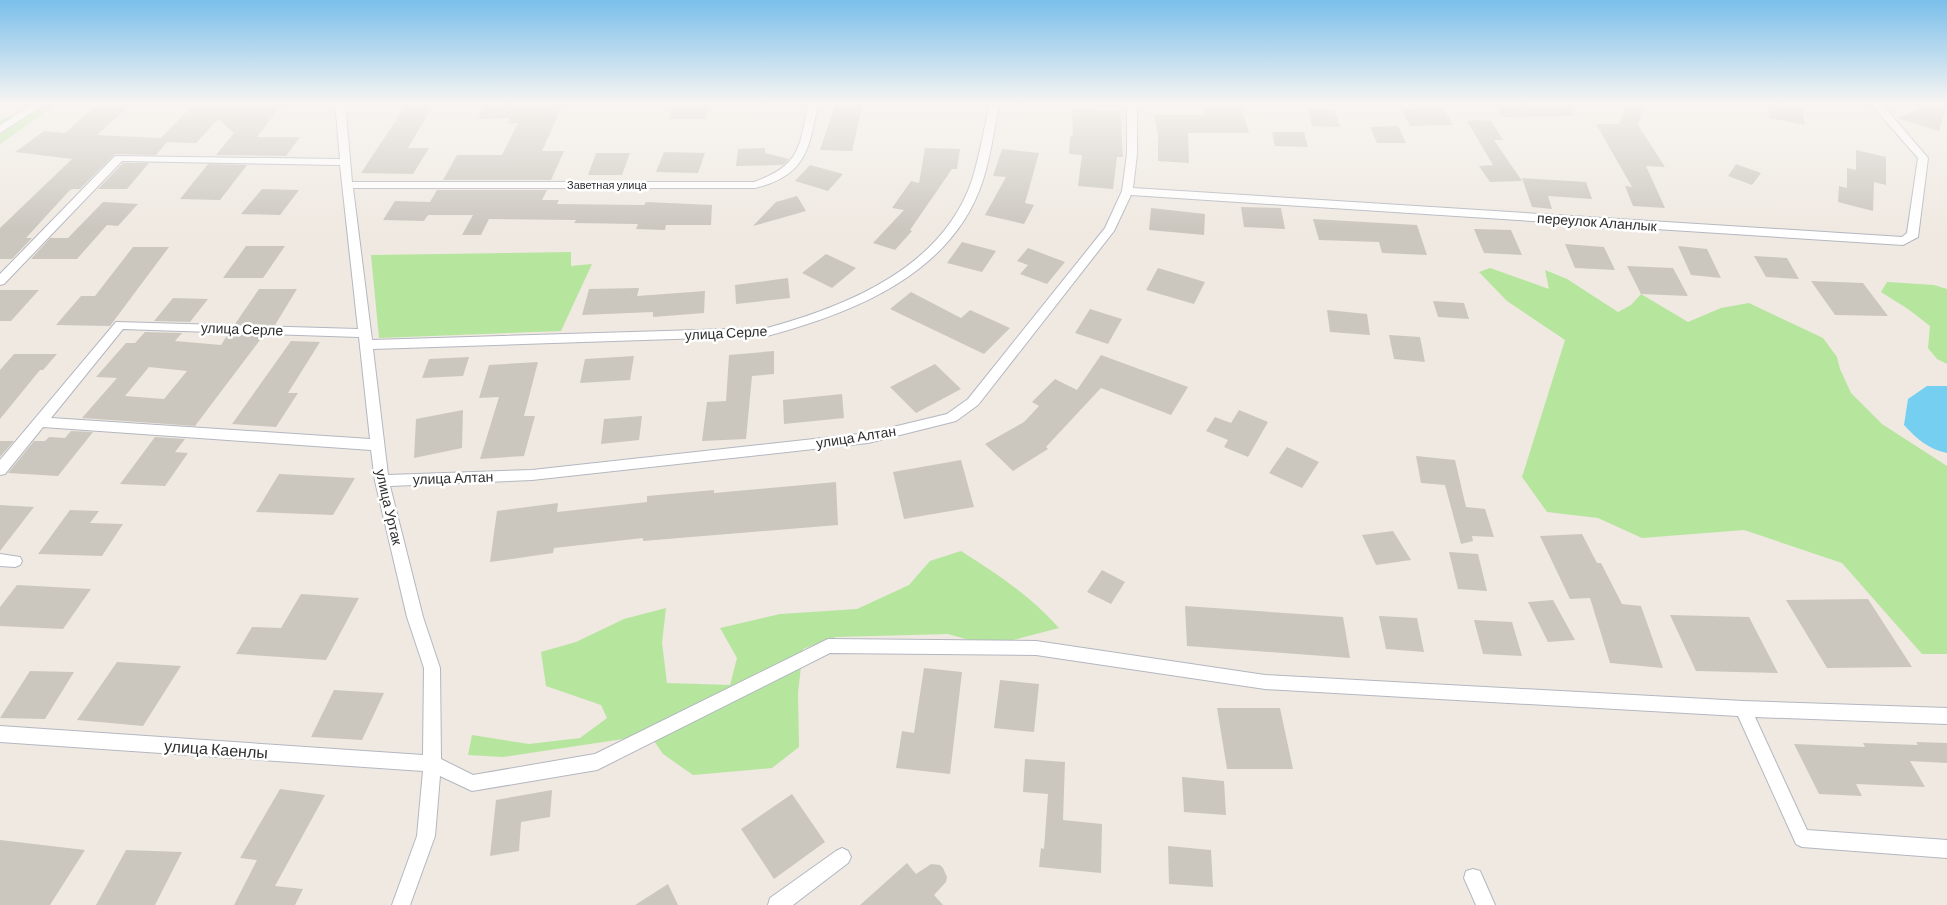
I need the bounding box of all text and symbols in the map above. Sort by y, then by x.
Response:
street label: Заветная улица [567,178,648,191]
street label: переулок Аланлык [1537,209,1658,234]
street label: улица Серле [201,319,284,338]
street label: улица Серле [684,322,768,343]
street label: улица Алтан [815,422,897,451]
street label: улица Уртак [373,467,407,547]
street label: улица Алтан [412,468,494,487]
street label: улица Каенлы [164,735,269,762]

